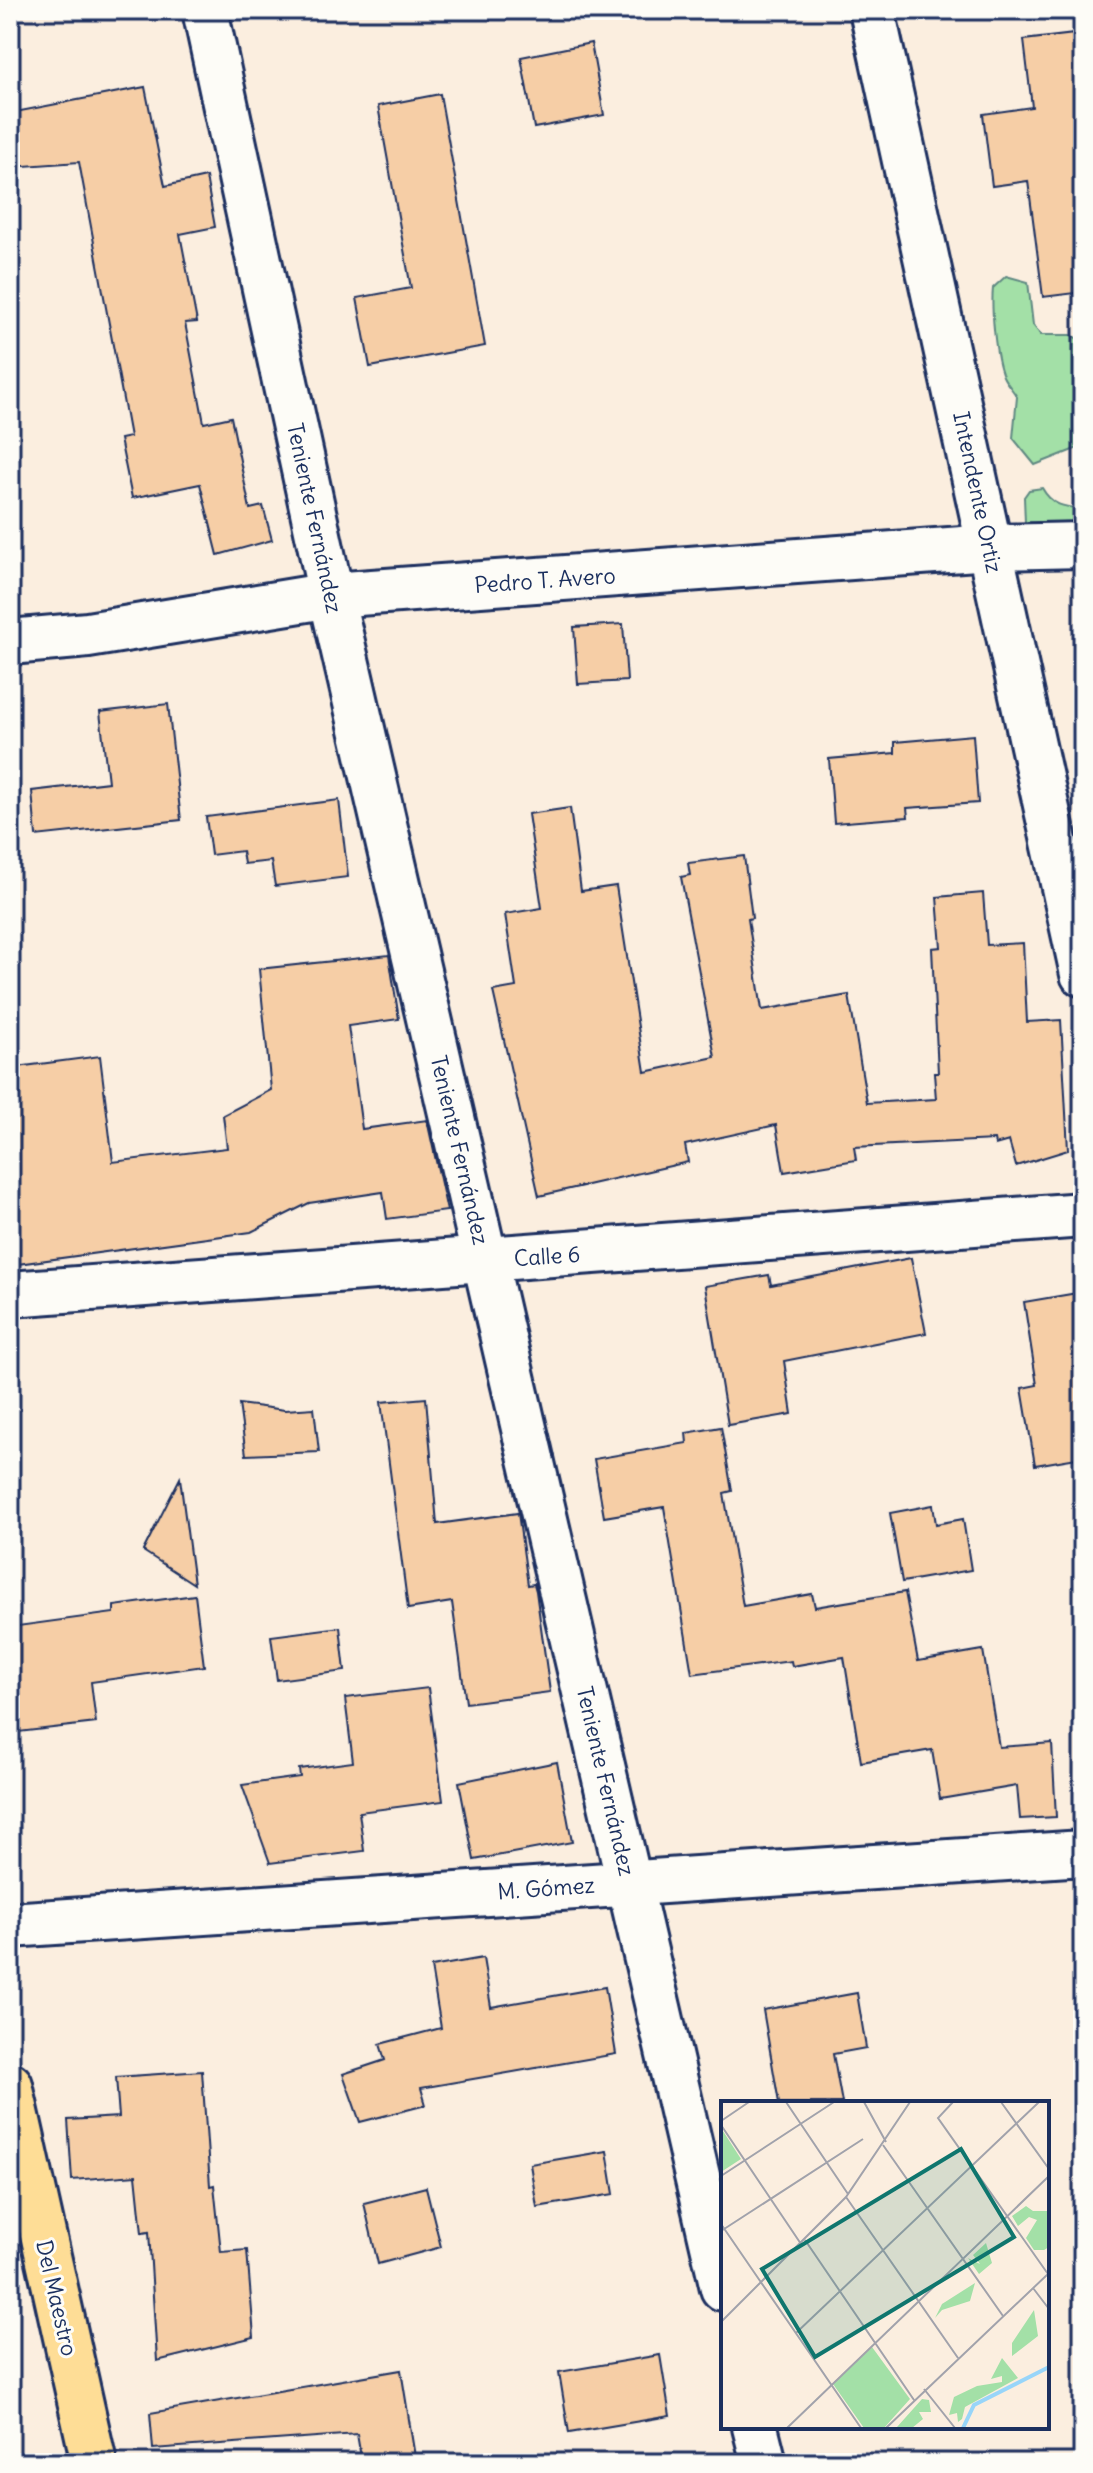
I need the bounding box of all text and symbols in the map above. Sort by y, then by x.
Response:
street label: Intendente Ortiz [947,409,1009,575]
street label: Teniente Fernández [281,420,349,616]
street label: Pedro T. Avero [473,561,617,599]
street label: Teniente Fernández [425,1053,495,1247]
street label: Calle 6 [513,1240,581,1272]
street label: Teniente Fernández [571,1684,641,1878]
street label: M. Gómez [496,1871,596,1905]
inset map [721,2101,1049,2429]
street label: Del Maestro [30,2237,84,2359]

